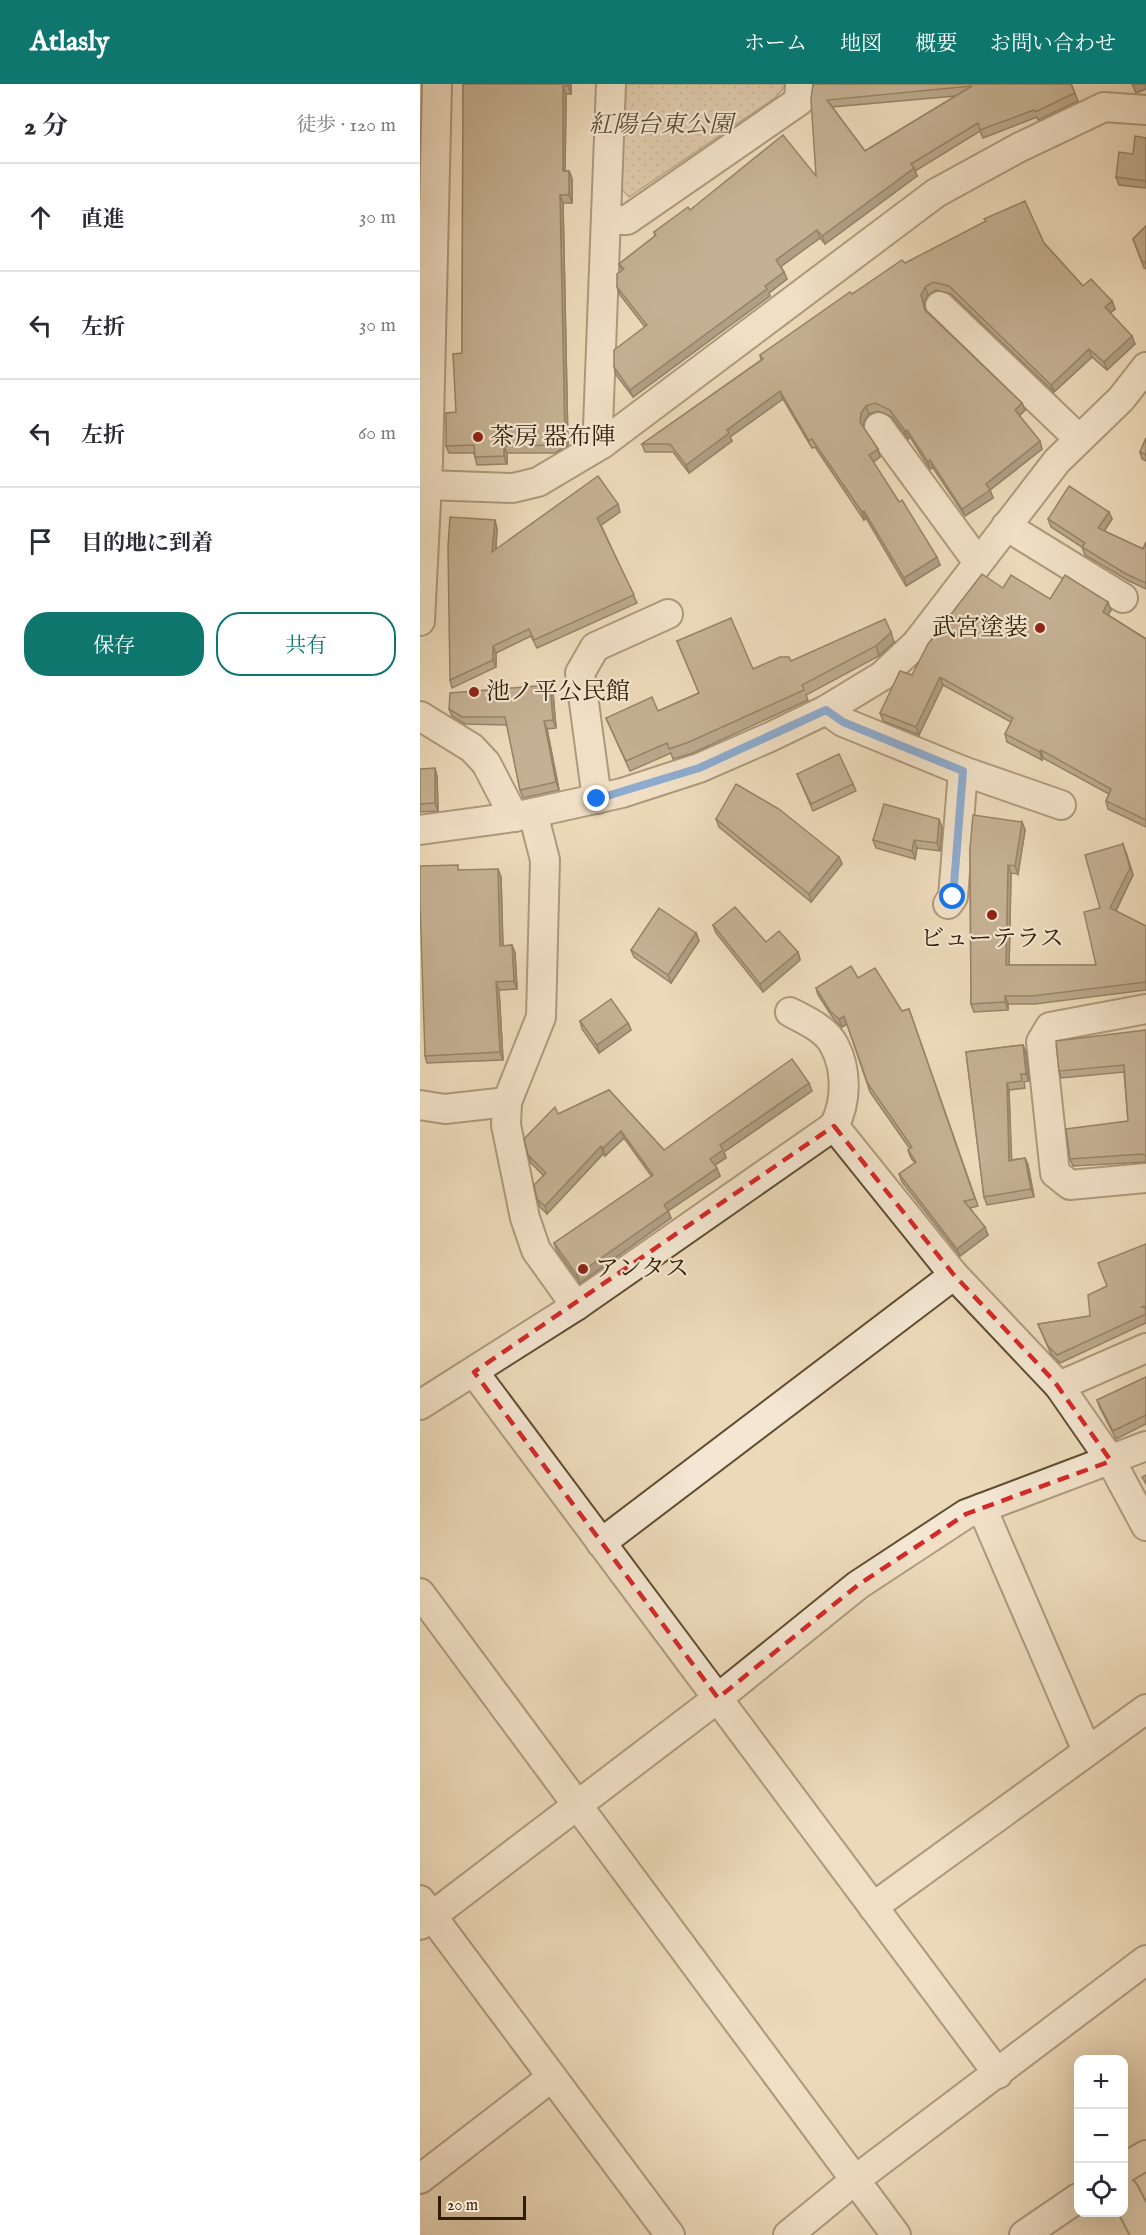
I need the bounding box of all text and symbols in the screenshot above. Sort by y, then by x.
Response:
text: Atlasly [30,25,109,60]
text: ホーム [744,31,807,58]
text: 地図 [840,31,882,58]
text: 概要 [915,31,957,58]
text: お問い合わせ [990,31,1116,58]
text: 2 分 [24,110,68,143]
park label: 紅陽台東公園 [589,110,737,141]
text: 徒歩 · 120 m [296,113,396,138]
icon: ahead [24,201,57,234]
text: 30 m [359,205,396,230]
text: 直進 [81,206,125,234]
icon: left [24,309,57,342]
text: 30 m [359,313,396,338]
text: 左折 [81,314,125,342]
icon: left [24,417,57,450]
text: 60 m [358,421,396,446]
text: 左折 [81,422,125,450]
place label: 茶房 器布陣 [490,422,615,453]
marker: 茶房 器布陣 [471,430,485,444]
icon: arrive [24,525,57,558]
text: 目的地に到着 [81,530,213,558]
button: 保存 [24,612,204,676]
button: 共有 [216,612,396,676]
place label: 武宮塗装 [932,613,1028,644]
marker: 武宮塗装 [1033,621,1047,635]
place label: 池ノ平公民館 [486,677,630,708]
marker: 池ノ平公民館 [467,685,481,699]
route end [583,785,609,811]
route start [939,883,965,909]
marker: ビューテラス [985,908,999,922]
place label: ビューテラス [920,924,1064,955]
place label: アンタス [595,1254,689,1285]
marker: アンタス [576,1262,590,1276]
map controls [1074,2055,1128,2217]
button: + [1074,2055,1128,2109]
button: − [1074,2109,1128,2163]
button: locate [1074,2163,1128,2217]
scale bar [438,2193,526,2220]
text: 20 m [447,2196,478,2216]

